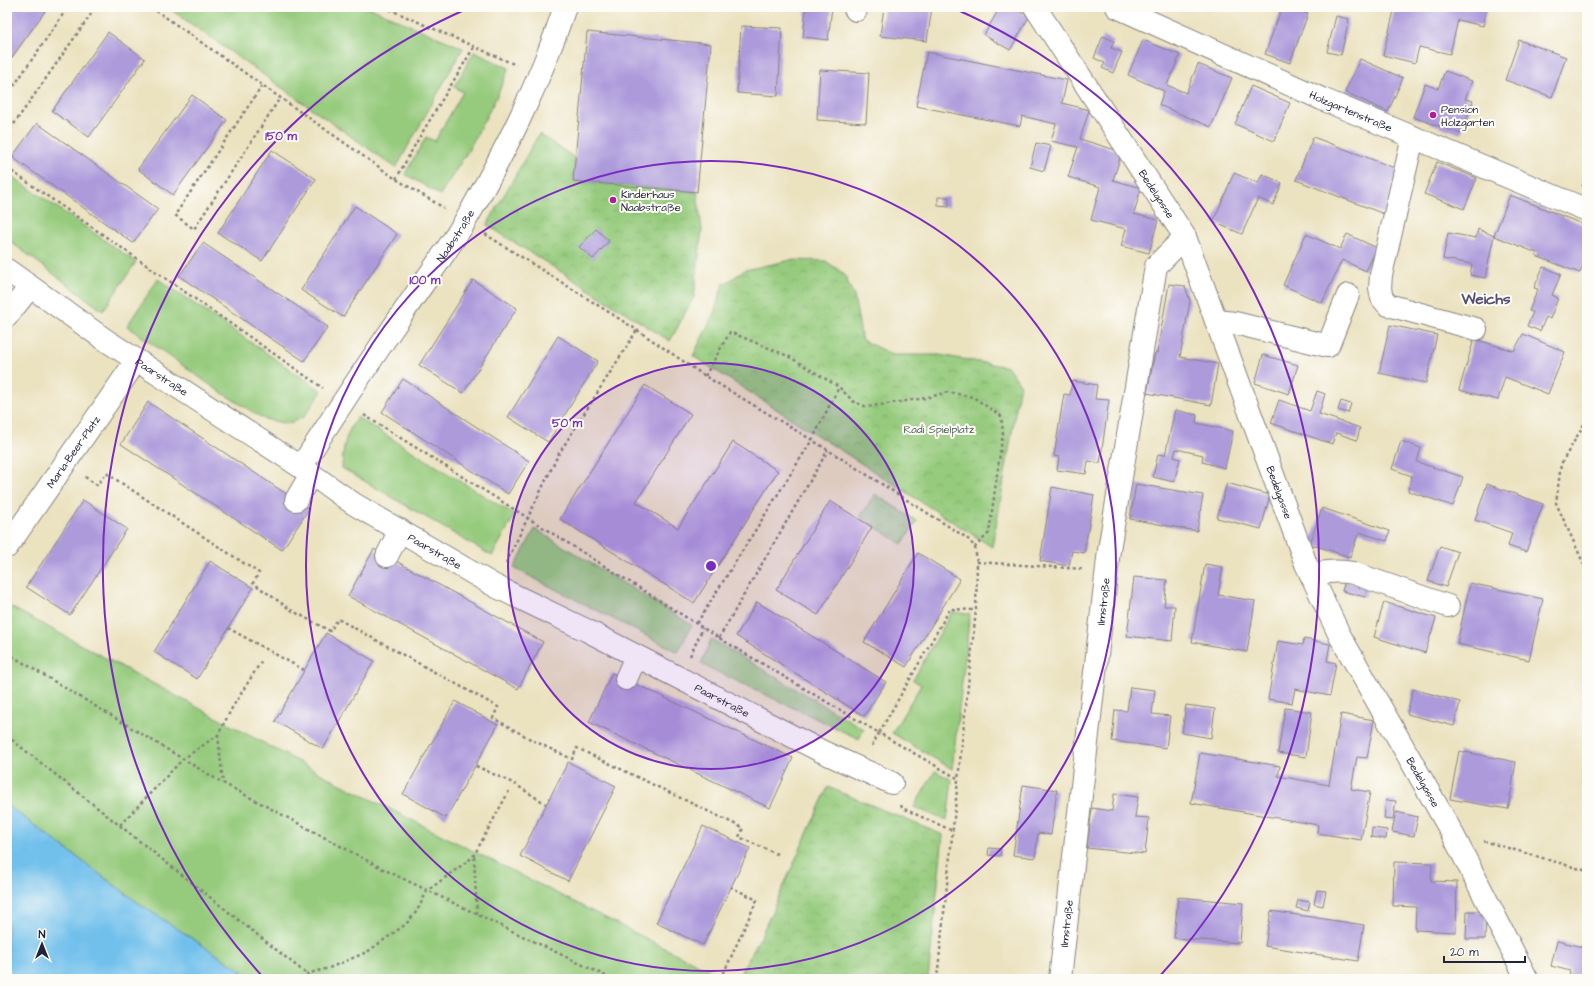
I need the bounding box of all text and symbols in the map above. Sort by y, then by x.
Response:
street label: Holzgartenstraße [1307,87,1395,135]
place label: Pension Holzgarten [1441,102,1495,131]
marker: Pension Holzgarten [1428,110,1438,120]
text: 150 m [265,128,298,145]
street label: Bedelgasse [1135,166,1178,221]
place label: Kinderhaus Naabstraße [621,187,681,215]
marker: Kinderhaus Naabstraße [608,195,618,205]
street label: Naabstraße [433,207,478,265]
text: 100 m [410,272,441,289]
district label: Weichs [1461,289,1511,310]
street label: Paarstraße [133,354,191,399]
street label: Maria-Beer-Platz [43,412,104,491]
text: 50 m [552,415,583,432]
park label: Radi Spielplatz [903,422,975,437]
street label: Bedelgasse [1263,464,1296,521]
street label: Paarstraße [405,529,464,572]
centre of rings [704,559,718,573]
street label: Ilmstraße [1093,577,1113,626]
street label: Paarstraße [692,680,752,720]
street label: Bedelgasse [1403,754,1443,810]
street label: Ilmstraße [1056,899,1077,948]
north arrow [22,924,62,964]
text: N [39,927,46,942]
scale bar [1444,938,1525,964]
text: 20 m [1450,944,1479,961]

